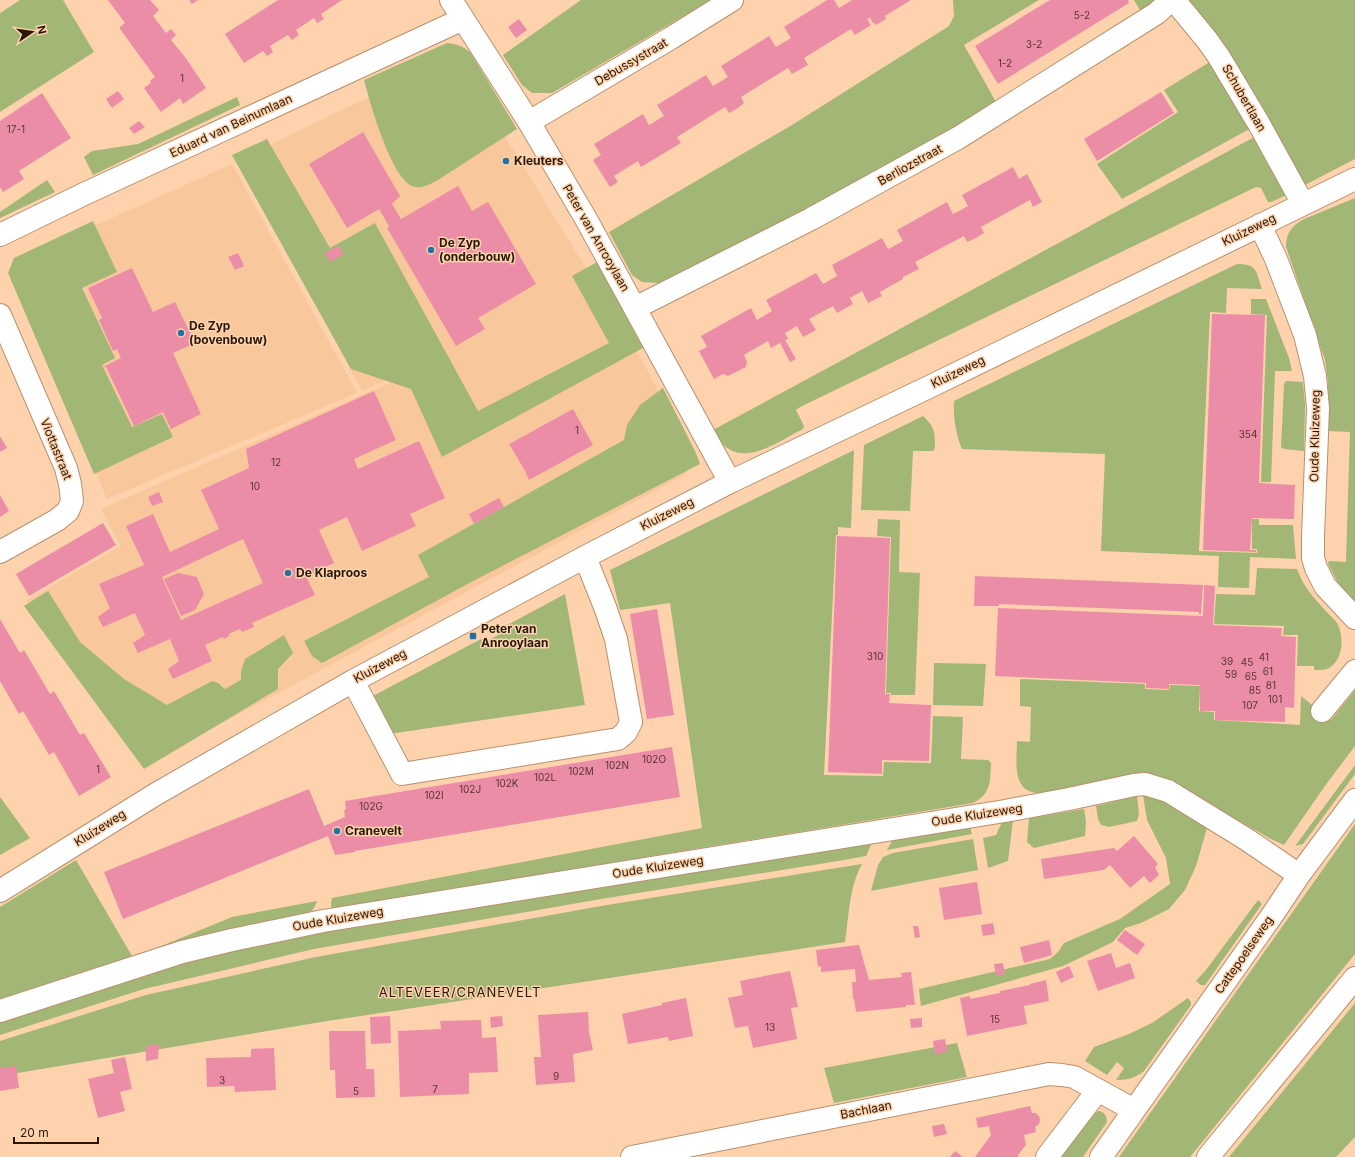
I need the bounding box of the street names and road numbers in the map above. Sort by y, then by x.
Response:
street label: Debussystraat [592,35,670,88]
street label: Schubertlaan [1219,61,1270,134]
street label: Eduard van Beinumlaan [167,91,294,161]
street label: Berliozstraat [875,141,945,188]
street label: Peter van Anrooylaan [560,181,633,294]
street label: Kluizeweg [1219,210,1278,249]
street label: Kluizeweg [928,352,987,391]
street label: Oude Kluizeweg [1306,390,1323,482]
street label: Viottastraat [37,416,76,482]
street label: Kluizeweg [637,494,696,533]
street label: Kluizeweg [351,645,409,686]
street label: Oude Kluizeweg [930,800,1024,829]
street label: Kluizeweg [71,806,128,849]
street label: Oude Kluizeweg [611,852,705,881]
street label: Oude Kluizeweg [291,903,385,934]
street label: Cattepoelseweg [1211,913,1276,996]
street label: Bachlaan [839,1097,893,1122]

